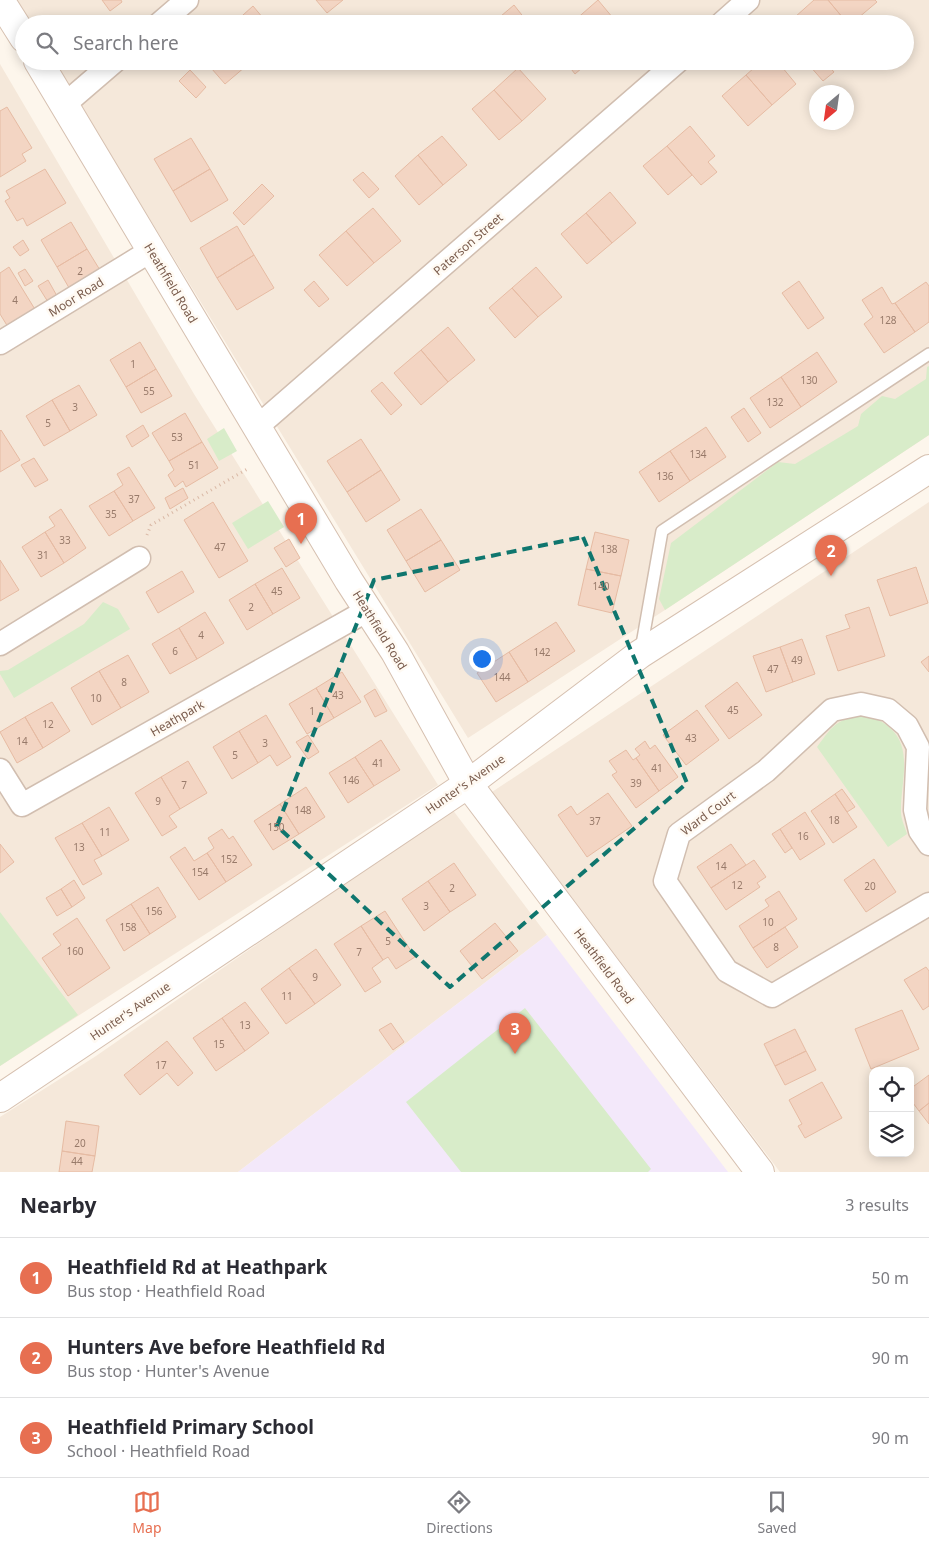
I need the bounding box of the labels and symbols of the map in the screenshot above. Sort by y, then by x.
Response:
north arrow [809,85,854,130]
street label: Paterson Street [430,209,507,279]
street label: Heathfield Road [140,240,202,326]
house number: 2 [77,264,83,278]
street label: Moor Road [45,273,107,321]
house number: 4 [12,293,18,307]
house number: 128 [879,313,897,327]
house number: 1 [130,357,136,371]
house number: 130 [800,373,818,387]
house number: 55 [143,384,155,398]
house number: 132 [766,395,784,409]
house number: 3 [72,400,78,414]
house number: 5 [45,416,51,430]
house number: 53 [171,430,183,444]
house number: 134 [689,447,707,461]
house number: 51 [188,458,200,472]
house number: 136 [656,469,674,483]
house number: 37 [128,492,140,506]
pin: 1 [285,503,317,544]
house number: 35 [105,507,117,521]
house number: 33 [59,533,71,547]
pin: 2 [815,535,847,576]
house number: 47 [214,540,226,554]
house number: 138 [600,542,618,556]
house number: 31 [37,548,49,562]
house number: 140 [592,579,610,593]
house number: 45 [271,584,283,598]
street label: Heathfield Road [349,587,411,673]
house number: 2 [248,600,254,614]
house number: 4 [198,628,204,642]
house number: 6 [172,644,178,658]
house number: 142 [533,645,551,659]
your location [469,646,495,672]
house number: 49 [791,653,803,667]
house number: 47 [767,662,779,676]
house number: 144 [493,670,511,684]
house number: 8 [121,675,127,689]
house number: 43 [332,688,344,702]
house number: 10 [90,691,102,705]
street label: Heathpark [147,695,208,740]
house number: 45 [727,703,739,717]
house number: 1 [309,704,315,718]
house number: 12 [42,717,54,731]
house number: 43 [685,731,697,745]
house number: 14 [16,734,28,748]
house number: 3 [262,736,268,750]
house number: 5 [232,748,238,762]
street label: Hunter's Avenue [422,750,508,818]
house number: 41 [372,756,384,770]
house number: 41 [651,761,663,775]
house number: 146 [342,773,360,787]
house number: 39 [630,776,642,790]
house number: 7 [181,778,187,792]
street label: Ward Court [677,786,739,839]
house number: 9 [155,794,161,808]
house number: 148 [294,803,312,817]
house number: 18 [828,813,840,827]
house number: 37 [589,814,601,828]
house number: 150 [267,820,285,834]
house number: 11 [99,825,111,839]
house number: 16 [797,829,809,843]
house number: 13 [73,840,85,854]
house number: 152 [220,852,238,866]
house number: 14 [715,859,727,873]
house number: 154 [191,865,209,879]
house number: 12 [731,878,743,892]
house number: 20 [864,879,876,893]
house number: 2 [449,881,455,895]
house number: 3 [423,899,429,913]
house number: 156 [145,904,163,918]
house number: 10 [762,915,774,929]
house number: 158 [119,920,137,934]
street label: Heathfield Road [570,925,638,1007]
house number: 5 [385,934,391,948]
house number: 8 [773,940,779,954]
house number: 160 [66,944,84,958]
house number: 7 [356,945,362,959]
house number: 9 [312,970,318,984]
street label: Hunter's Avenue [86,978,174,1044]
house number: 11 [281,989,293,1003]
pin: 3 [499,1013,531,1054]
house number: 13 [239,1018,251,1032]
house number: 15 [213,1037,225,1051]
house number: 17 [155,1058,167,1072]
house number: 20 [74,1136,86,1150]
house number: 44 [71,1154,83,1168]

